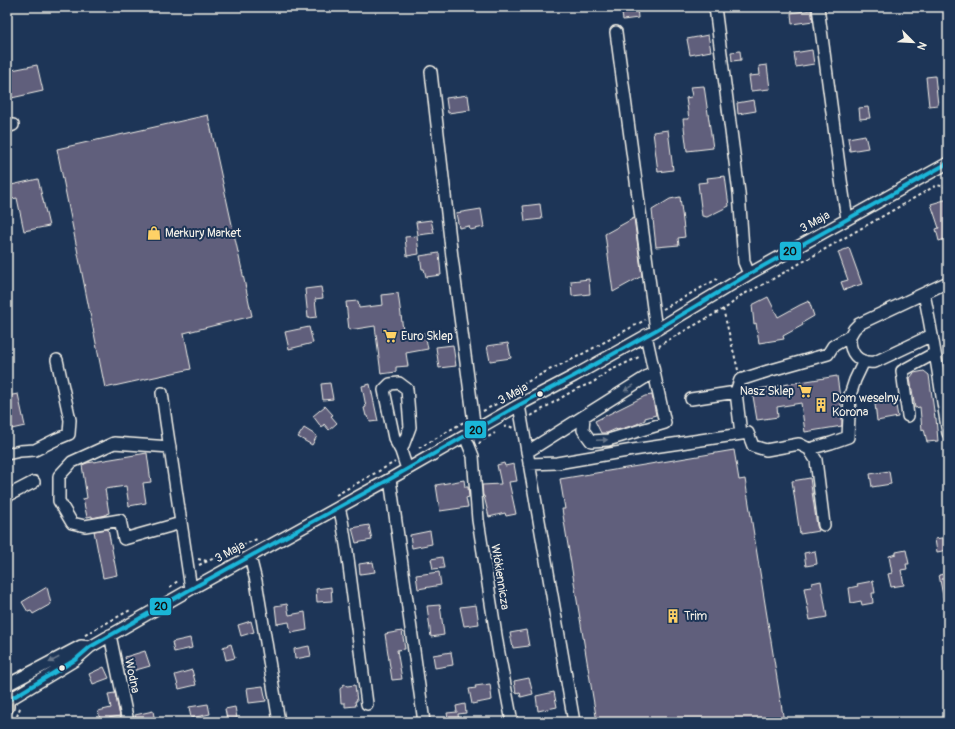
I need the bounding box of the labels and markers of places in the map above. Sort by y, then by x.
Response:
shop icon: Merkury Market [146,225,162,241]
place label: Merkury Market [165,226,241,241]
supermarket icon: Euro Sklep [382,328,398,344]
place label: Euro Sklep [401,329,453,344]
supermarket icon: Nasz Sklep [797,383,813,399]
place label: Nasz Sklep [740,384,794,399]
unlabelled marker [535,389,545,399]
place label: Dom weselny Korona [832,391,899,420]
building icon: Dom weselny Korona [813,397,829,413]
building icon: Trim [665,608,681,624]
place label: Trim [684,609,707,624]
unlabelled marker [57,663,67,673]

